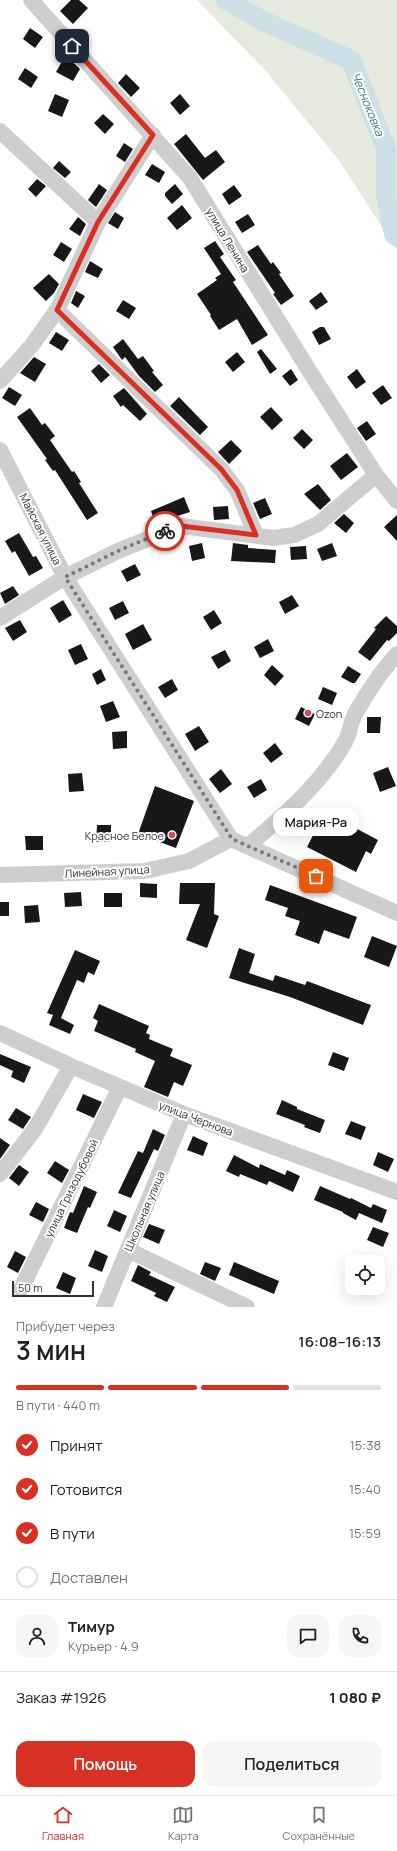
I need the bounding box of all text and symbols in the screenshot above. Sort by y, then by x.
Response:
pin [55,29,89,63]
icon: home [61,35,83,57]
water label: Чесноковка [347,69,389,140]
street label: улица Ленина [203,205,253,275]
street label: Майская улица [16,491,66,567]
courier [145,511,185,551]
icon: bike [154,520,176,542]
place label: Ozon [316,706,342,721]
marker: Ozon [303,708,313,718]
callout: Мария-Ра [273,808,359,836]
text: Мария-Ра [285,813,347,831]
place label: Красное Белое [85,828,165,843]
marker: Красное Белое [167,830,177,840]
pin [299,859,333,893]
street label: Линейная улица [64,861,150,881]
icon: bag [305,865,327,887]
street label: улица Чернова [157,1097,235,1139]
street label: улица Гризодубовой [41,1136,101,1240]
street label: Школьная улица [120,1169,168,1253]
map controls [345,1255,385,1295]
button: locate [345,1255,385,1295]
scale bar [12,1279,94,1298]
text: 50 m [18,1280,43,1295]
text: Прибудет через [16,1317,115,1335]
text: 16:08–16:13 [298,1331,381,1352]
text: 3 мин [16,1332,86,1368]
text: В пути · 440 m [16,1396,100,1414]
icon: check [16,1434,38,1456]
text: Принят [50,1435,103,1456]
text: 15:38 [350,1436,381,1454]
icon: check [16,1478,38,1500]
text: Готовится [50,1479,122,1500]
text: 15:40 [349,1480,381,1498]
icon: check [16,1522,38,1544]
text: В пути [50,1523,95,1544]
text: 15:59 [349,1524,381,1542]
text: Доставлен [50,1567,128,1588]
button: person [16,1615,58,1657]
button: chat [287,1615,329,1657]
button: phone [339,1615,381,1657]
text: Тимур [68,1616,115,1637]
text: Курьер · 4.9 [68,1637,139,1655]
text: Заказ #1926 [16,1687,106,1708]
text: 1 080 ₽ [329,1687,381,1708]
button: Помощь [16,1741,195,1787]
button: Поделиться [203,1741,381,1787]
tab: Главная [42,1804,84,1843]
tab: Карта [168,1804,199,1843]
tab: Сохранённые [283,1804,355,1843]

